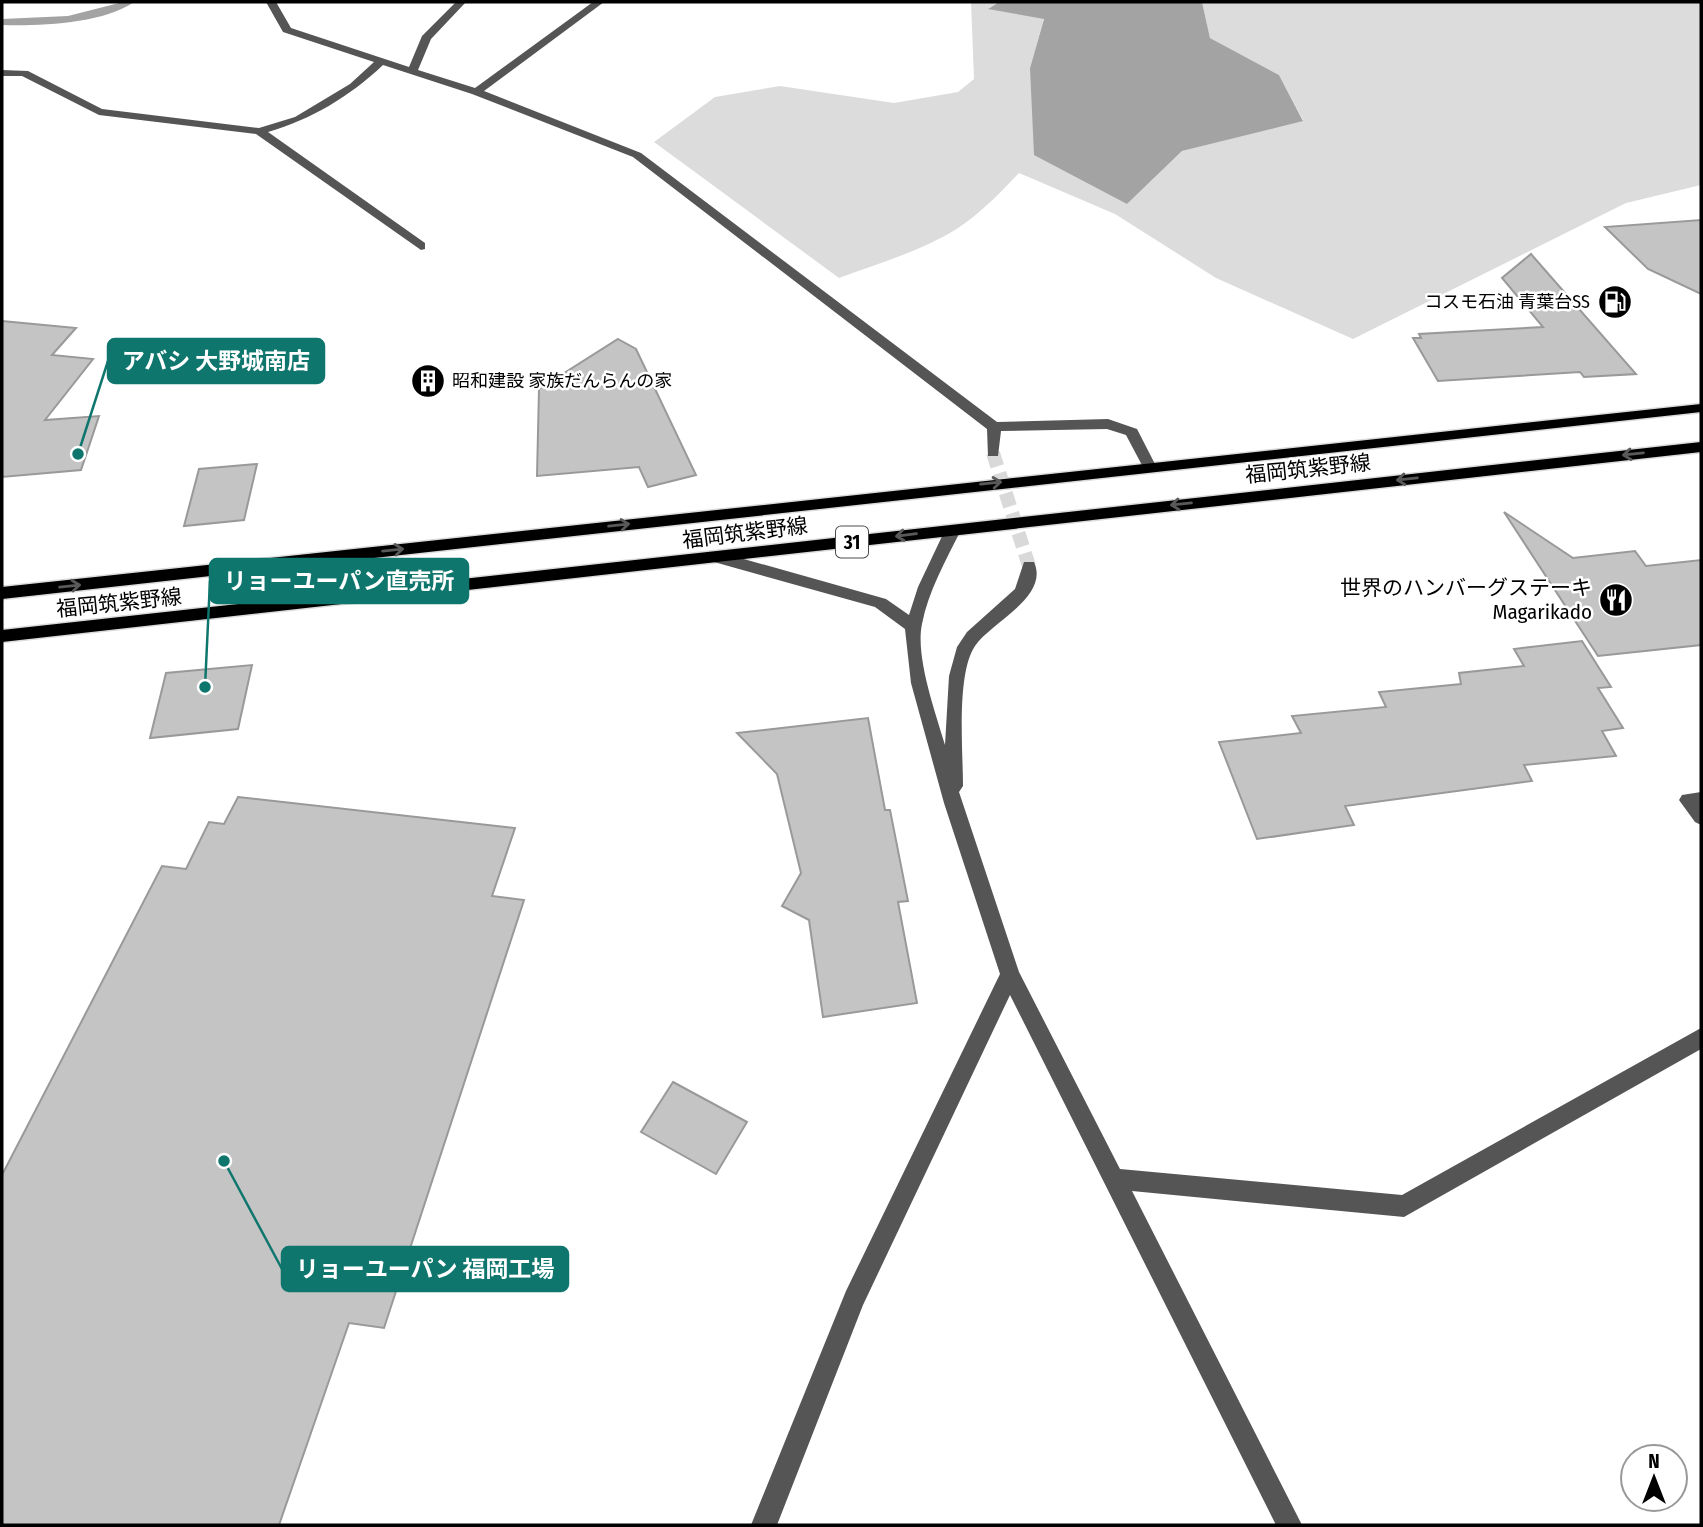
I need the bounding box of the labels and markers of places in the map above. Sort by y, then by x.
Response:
fuel station icon: コスモ石油 青葉台SS [1596,283,1634,321]
place label: コスモ石油 青葉台SS [1424,291,1590,313]
callout: アバシ 大野城南店 [108,339,324,383]
building icon: 昭和建設 家族だんらんの家 [409,362,447,400]
place label: 昭和建設 家族だんらんの家 [452,370,672,392]
callout: リョーユーパン直売所 [210,559,468,603]
place label: 世界のハンバーグステーキ Magarikado [1340,575,1592,625]
restaurant icon: 世界のハンバーグステーキ Magarikado [1597,581,1635,619]
callout: リョーユーパン 福岡工場 [282,1247,568,1291]

